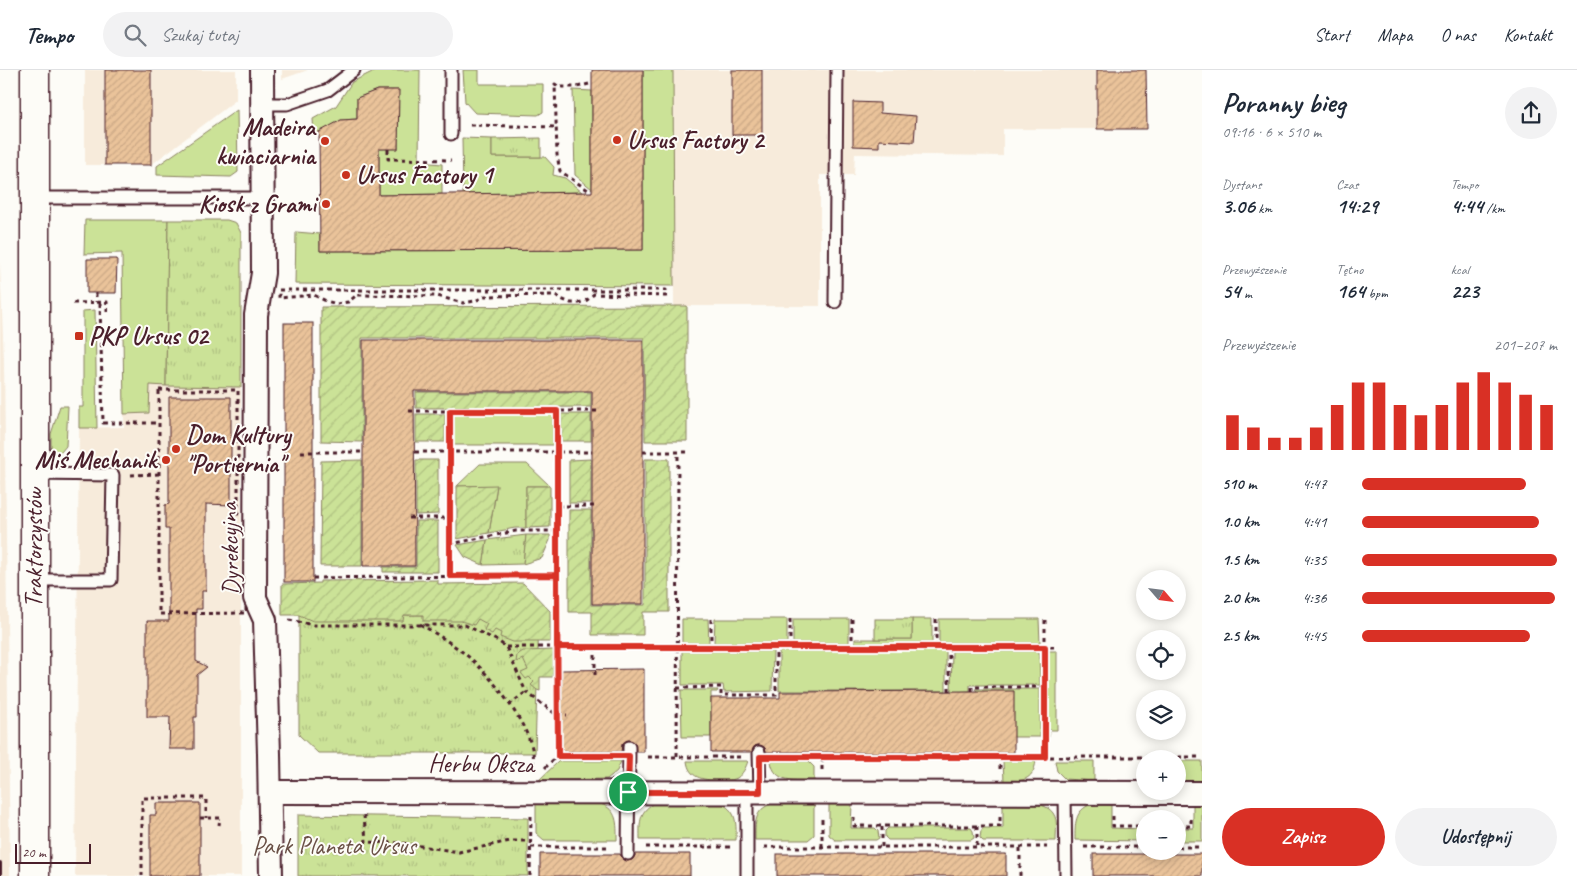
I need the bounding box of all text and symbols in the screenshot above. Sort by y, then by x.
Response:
search box [103,12,453,57]
text: Tempo [25,20,73,50]
icon: search [121,21,149,49]
text: Szukaj tutaj [161,23,239,47]
text: Start [1314,24,1350,46]
text: Mapa [1378,24,1412,46]
text: O nas [1440,24,1476,46]
text: Kontakt [1504,24,1552,46]
text: Poranny bieg [1222,85,1345,120]
button: share [1505,87,1557,139]
place label: Madeira kwiaciarnia [216,111,318,172]
text: 09:16 · 6 × 510 m [1222,122,1321,142]
place label: Ursus Factory 2 [627,124,766,156]
marker: Ursus Factory 2 [611,134,623,146]
marker: Madeira kwiaciarnia [319,135,331,147]
place label: Ursus Factory 1 [356,159,495,191]
marker: Ursus Factory 1 [340,169,352,181]
text: Dystans [1222,176,1262,193]
text: Czas [1336,176,1359,193]
text: Tempo [1451,176,1478,193]
place label: Kiosk z Grami [198,188,319,220]
text: 3.06 [1222,193,1255,219]
text: 14:29 [1336,193,1378,219]
text: 4:44 [1451,193,1483,219]
marker: Kiosk z Grami [320,198,332,210]
text: km [1255,200,1272,217]
text: /km [1483,200,1505,217]
text: Przewyższenie [1222,261,1286,278]
text: Tętno [1336,261,1363,278]
text: kcal [1451,261,1469,278]
text: 54 [1222,278,1241,304]
text: 164 [1336,278,1365,304]
text: 223 [1451,278,1479,304]
text: m [1241,285,1252,302]
text: bpm [1365,285,1388,302]
place label: PKP Ursus 02 [89,320,210,352]
marker: PKP Ursus 02 [73,330,85,342]
text: Przewyższenie [1222,335,1295,355]
text: 201–207 m [1494,335,1557,355]
place label: Dom Kultury "Portiernia" [186,419,293,480]
marker: Dom Kultury "Portiernia" [170,443,182,455]
place label: Miś Mechanik [35,444,159,476]
marker: Miś Mechanik [160,454,172,466]
text: 510 m [1222,474,1256,494]
text: 4:47 [1302,474,1327,494]
street label: Traktorzystów [18,486,50,608]
street label: Dyrekcyjna [212,500,248,596]
text: 1.0 km [1222,512,1259,532]
text: 4:41 [1302,512,1327,532]
text: 1.5 km [1222,550,1259,570]
text: 4:35 [1302,550,1327,570]
north arrow [1136,570,1186,620]
map controls [1136,570,1186,860]
text: 2.0 km [1222,588,1259,608]
text: 4:36 [1302,588,1327,608]
text: 2.5 km [1222,626,1259,646]
text: 4:45 [1302,626,1327,646]
button: locate [1136,630,1186,680]
button: layers [1136,690,1186,740]
street label: Herbu Oksza [428,748,537,780]
button: + [1136,750,1186,800]
pin [607,771,649,813]
icon: arrive [614,778,642,806]
button: Zapisz [1222,808,1385,866]
button: Udostępnij [1395,808,1557,866]
button: − [1136,810,1186,860]
park label: Park Planeta Ursus [252,830,418,862]
scale bar [15,841,91,864]
text: 20 m [22,844,46,861]

